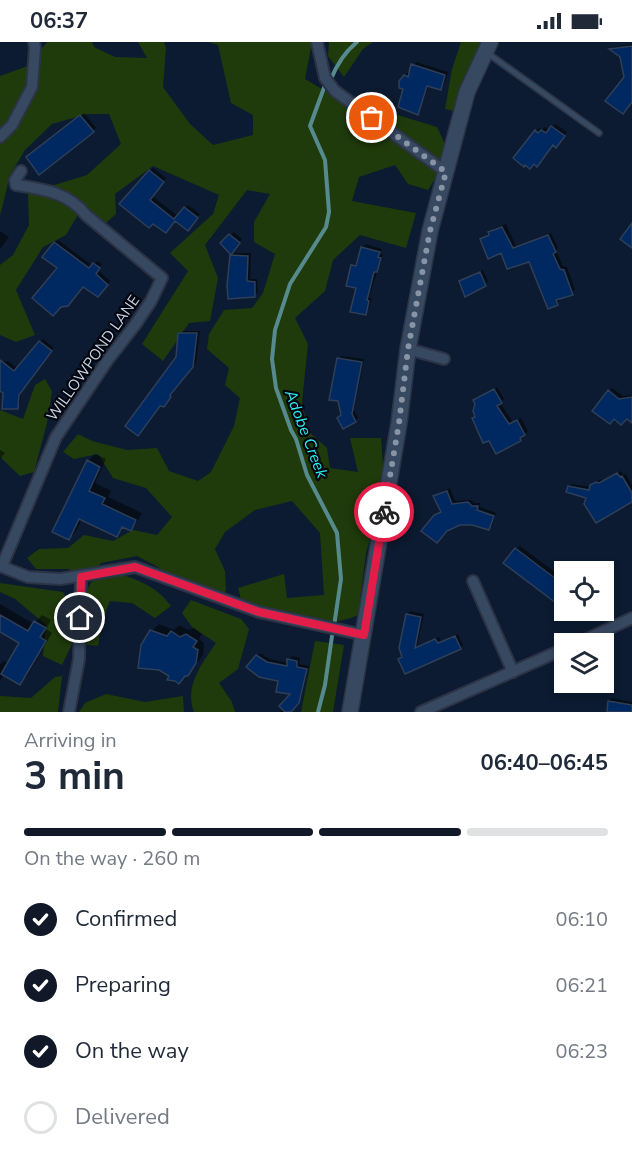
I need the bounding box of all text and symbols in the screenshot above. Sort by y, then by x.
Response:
text: 06:37 [30,6,88,36]
pin [346,92,397,143]
icon: bag [355,101,388,134]
street label: WILLOWPOND LANE [42,291,144,425]
water label: Adobe Creek [279,386,333,482]
courier [354,482,414,542]
icon: bike [368,496,401,529]
map controls [554,561,614,693]
button: locate [554,561,614,621]
pin [54,592,105,643]
icon: home [63,601,96,634]
button: layers [554,633,614,693]
text: Arriving in [24,727,117,754]
text: 06:40–06:45 [480,748,608,778]
text: 3 min [24,750,125,803]
text: On the way · 260 m [24,845,200,872]
icon: check [24,903,57,936]
text: Confirmed [75,904,177,934]
text: 06:10 [555,906,608,933]
icon: check [24,969,57,1002]
text: Preparing [75,970,171,1000]
text: 06:21 [555,972,608,999]
icon: check [24,1035,57,1068]
text: On the way [75,1036,189,1066]
text: 06:23 [555,1038,608,1065]
text: Delivered [75,1102,170,1132]

